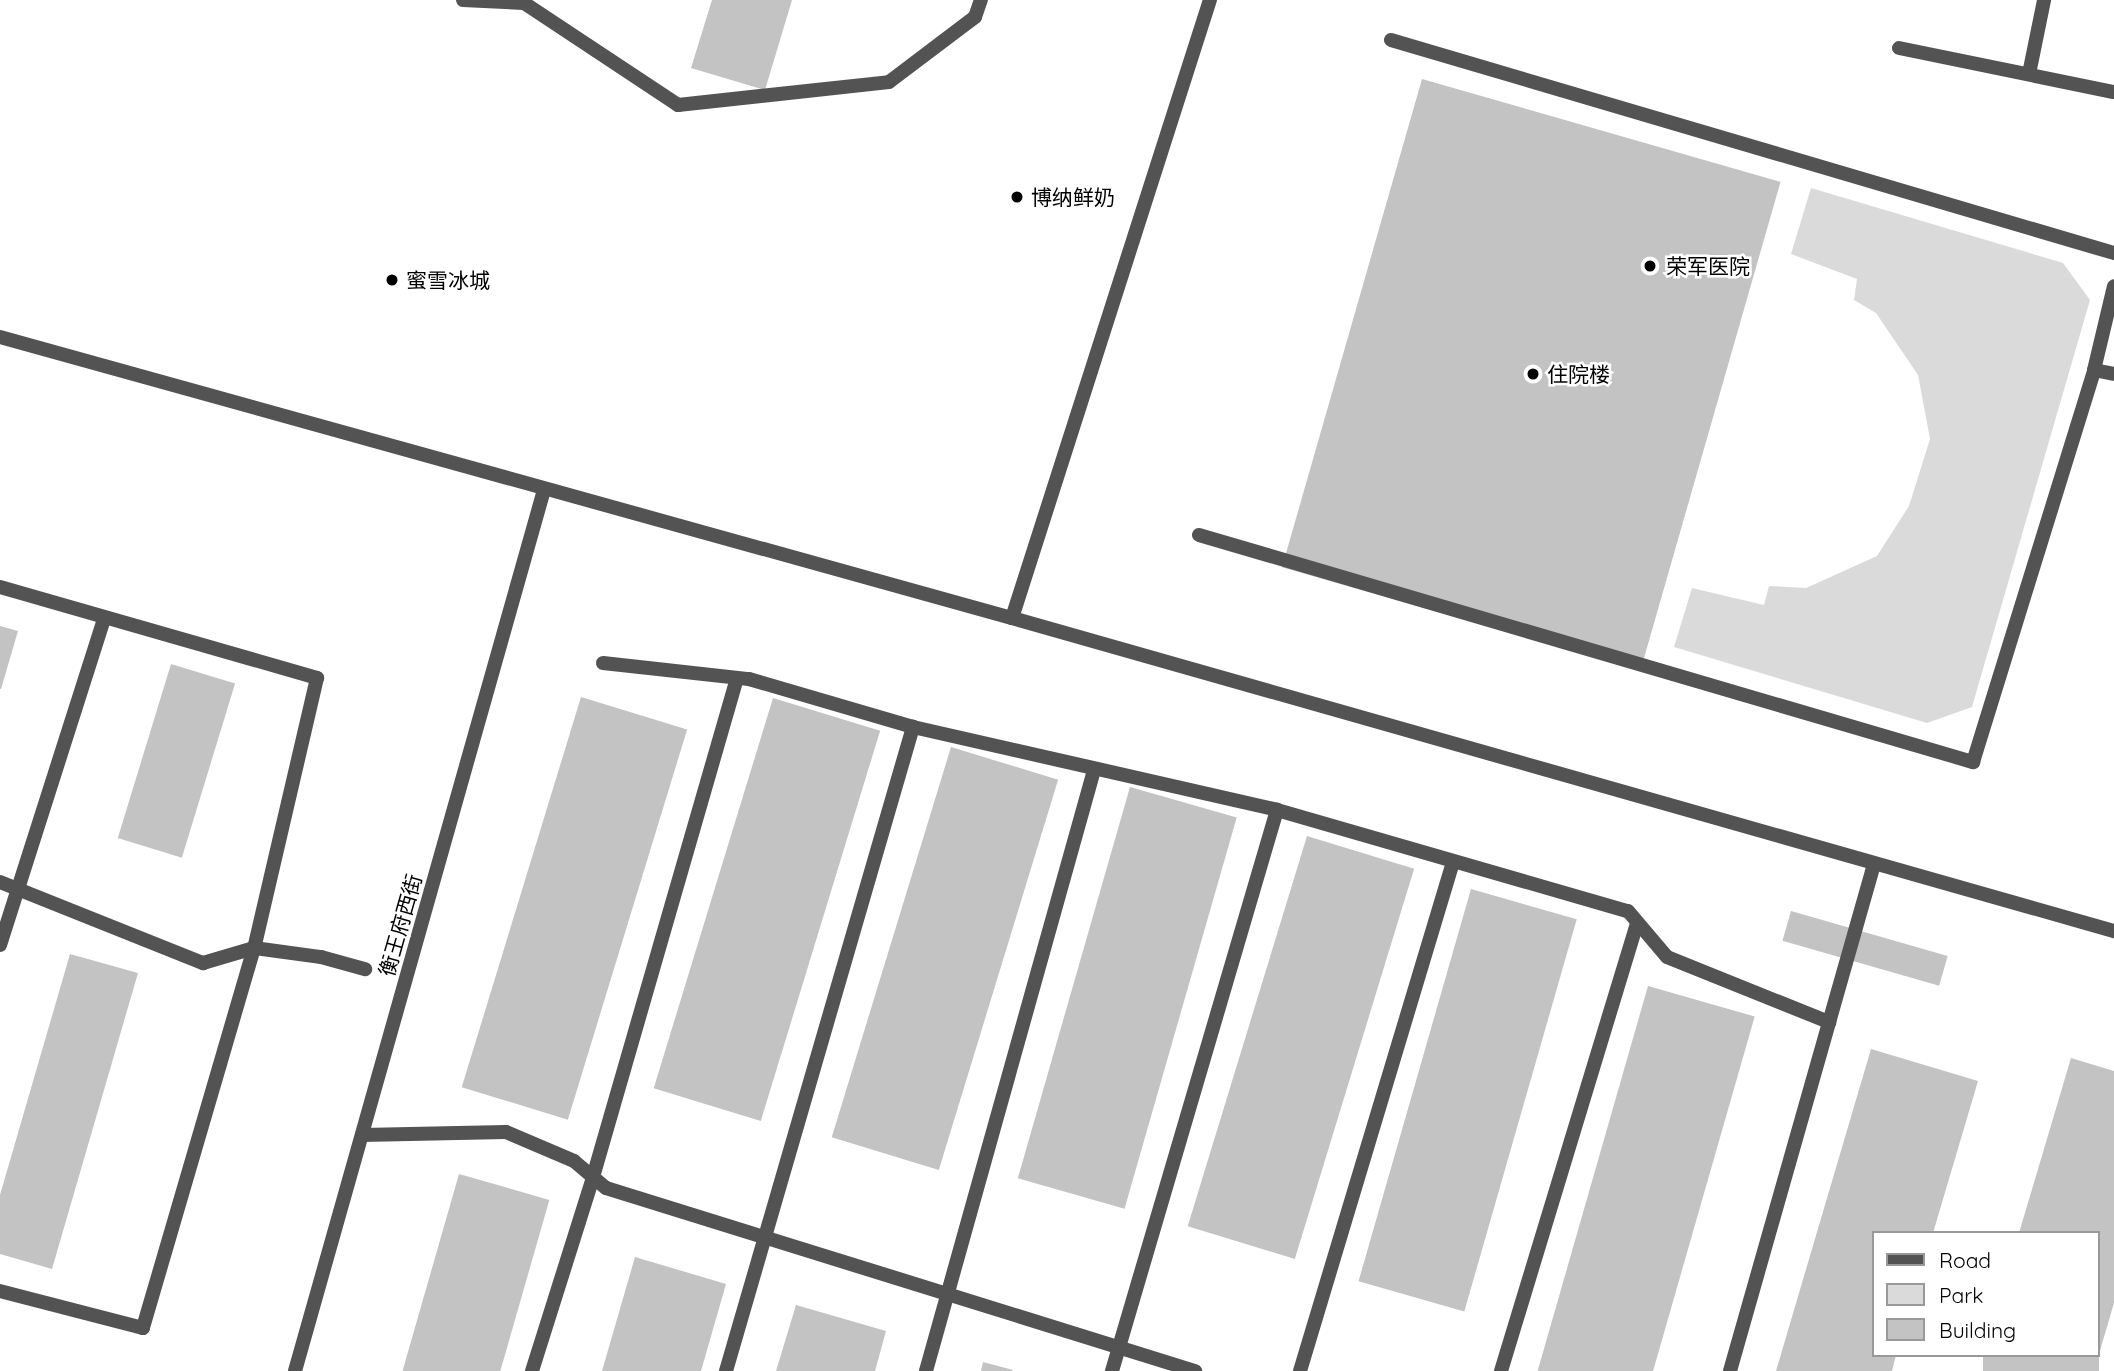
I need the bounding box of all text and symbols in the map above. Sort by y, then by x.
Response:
place label: 博纳鲜奶 [1031,184,1115,210]
marker: 博纳鲜奶 [1009,189,1025,205]
place label: 荣军医院 [1666,253,1750,279]
marker: 荣军医院 [1640,256,1660,276]
place label: 蜜雪冰城 [406,267,490,293]
marker: 蜜雪冰城 [384,272,400,288]
place label: 住院楼 [1547,361,1610,387]
marker: 住院楼 [1525,366,1541,382]
street label: 衡王府西街 [373,871,427,979]
legend [1872,1231,2100,1357]
text: Road [1939,1247,1991,1273]
text: Park [1939,1282,1983,1308]
text: Building [1939,1317,2016,1343]

